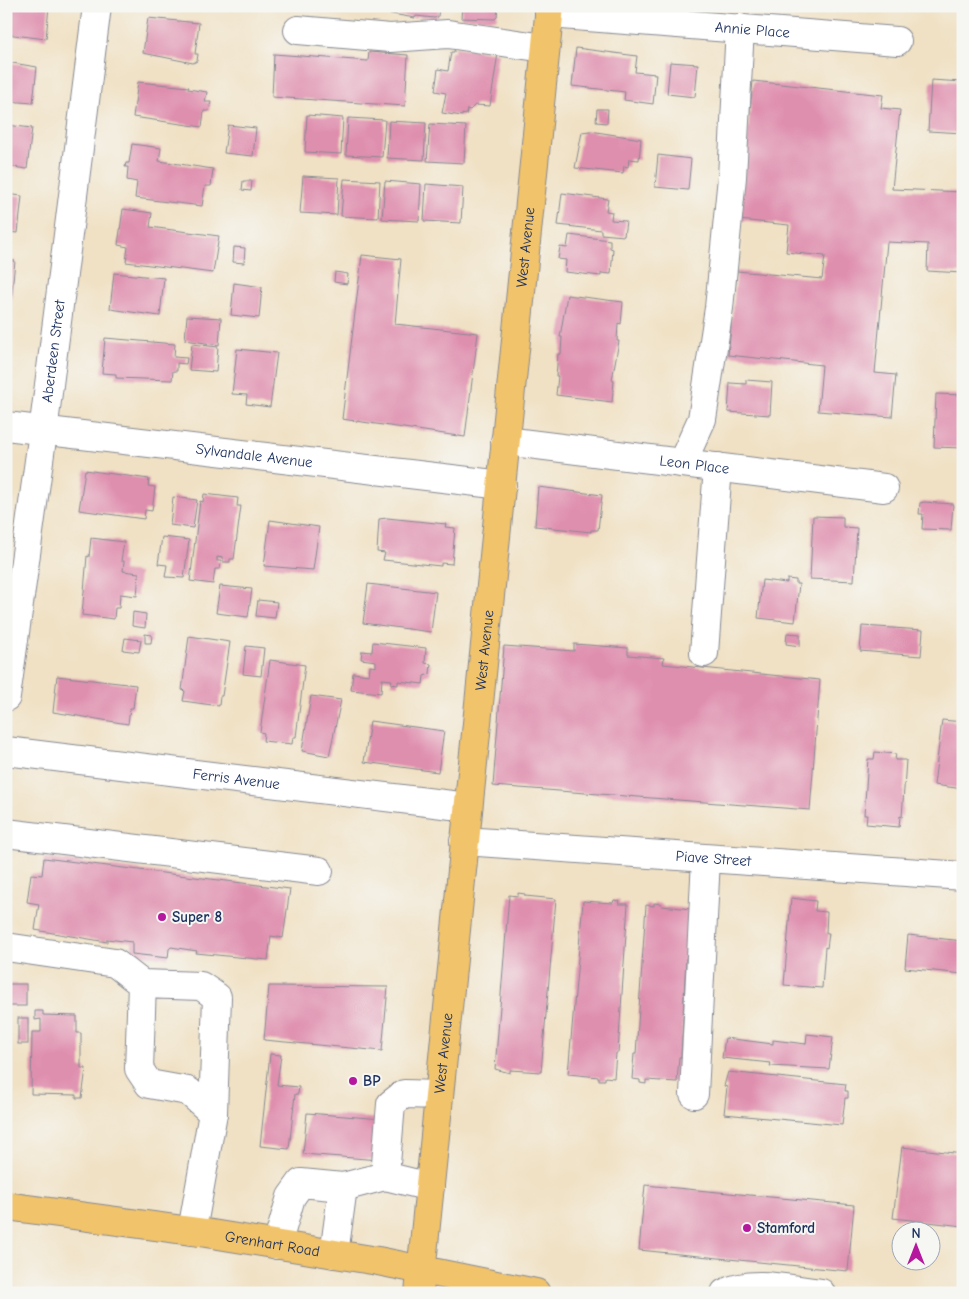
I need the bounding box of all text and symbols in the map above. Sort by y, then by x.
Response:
street label: Annie Place [714,18,791,42]
street label: West Avenue [512,206,539,288]
street label: Aberdeen Street [38,298,69,404]
street label: Sylvandale Avenue [195,440,314,471]
street label: Leon Place [659,451,731,478]
street label: West Avenue [471,609,498,691]
street label: Ferris Avenue [192,765,281,793]
street label: Piave Street [675,847,752,870]
place label: Super 8 [172,908,222,926]
marker: Super 8 [156,911,168,923]
street label: West Avenue [430,1012,456,1094]
place label: BP [363,1072,381,1090]
marker: BP [347,1075,359,1087]
place label: Stamford [757,1219,815,1237]
marker: Stamford [741,1222,753,1234]
north arrow [892,1222,942,1272]
text: N [911,1225,921,1242]
street label: Grenhart Road [224,1227,321,1260]

